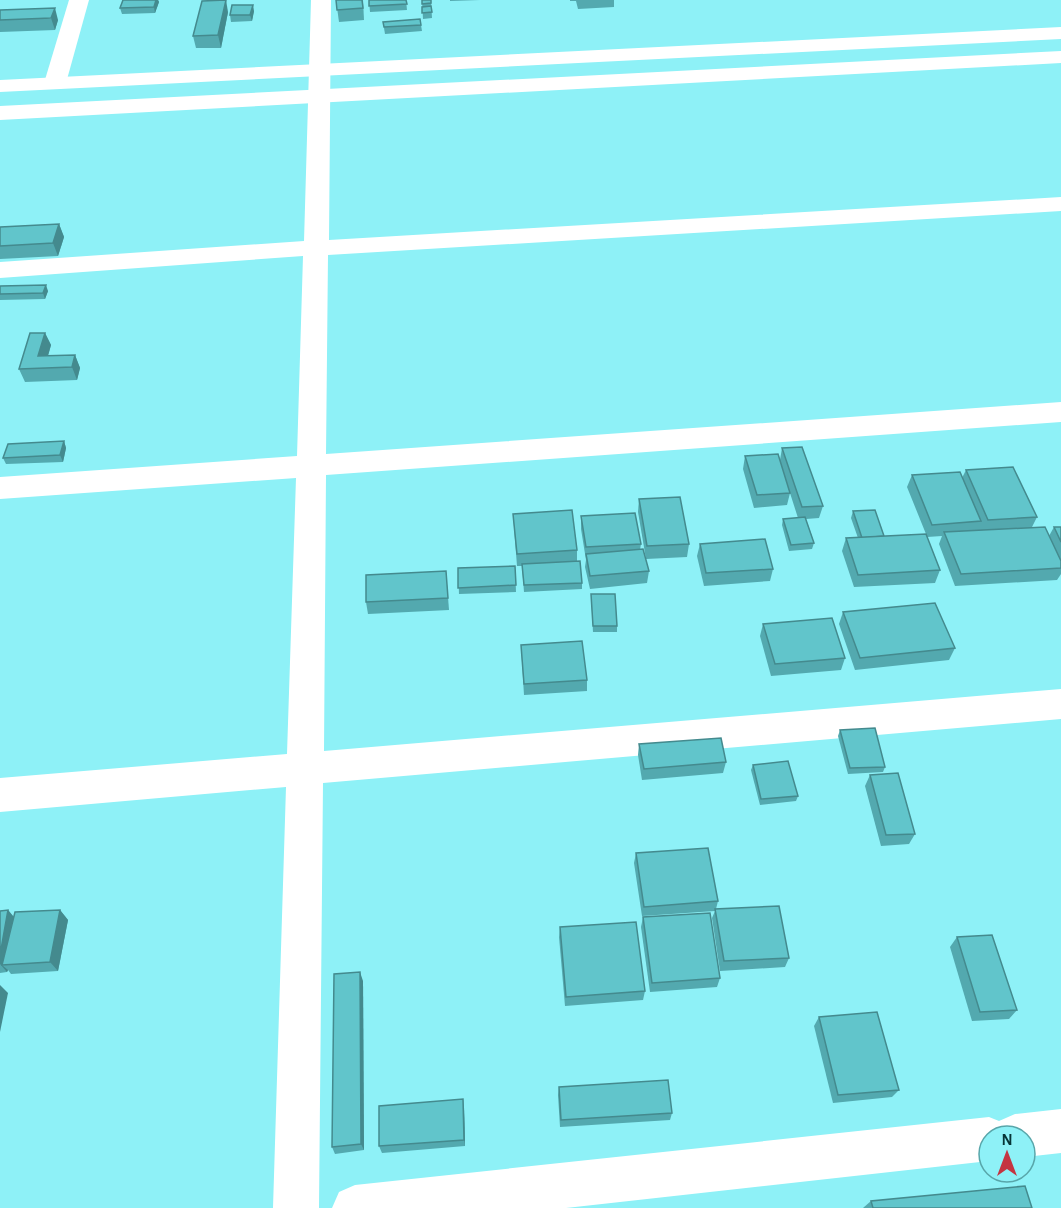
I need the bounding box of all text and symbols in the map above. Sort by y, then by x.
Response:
north arrow [977,1124,1037,1184]
text: N [1001,1132,1013,1148]

